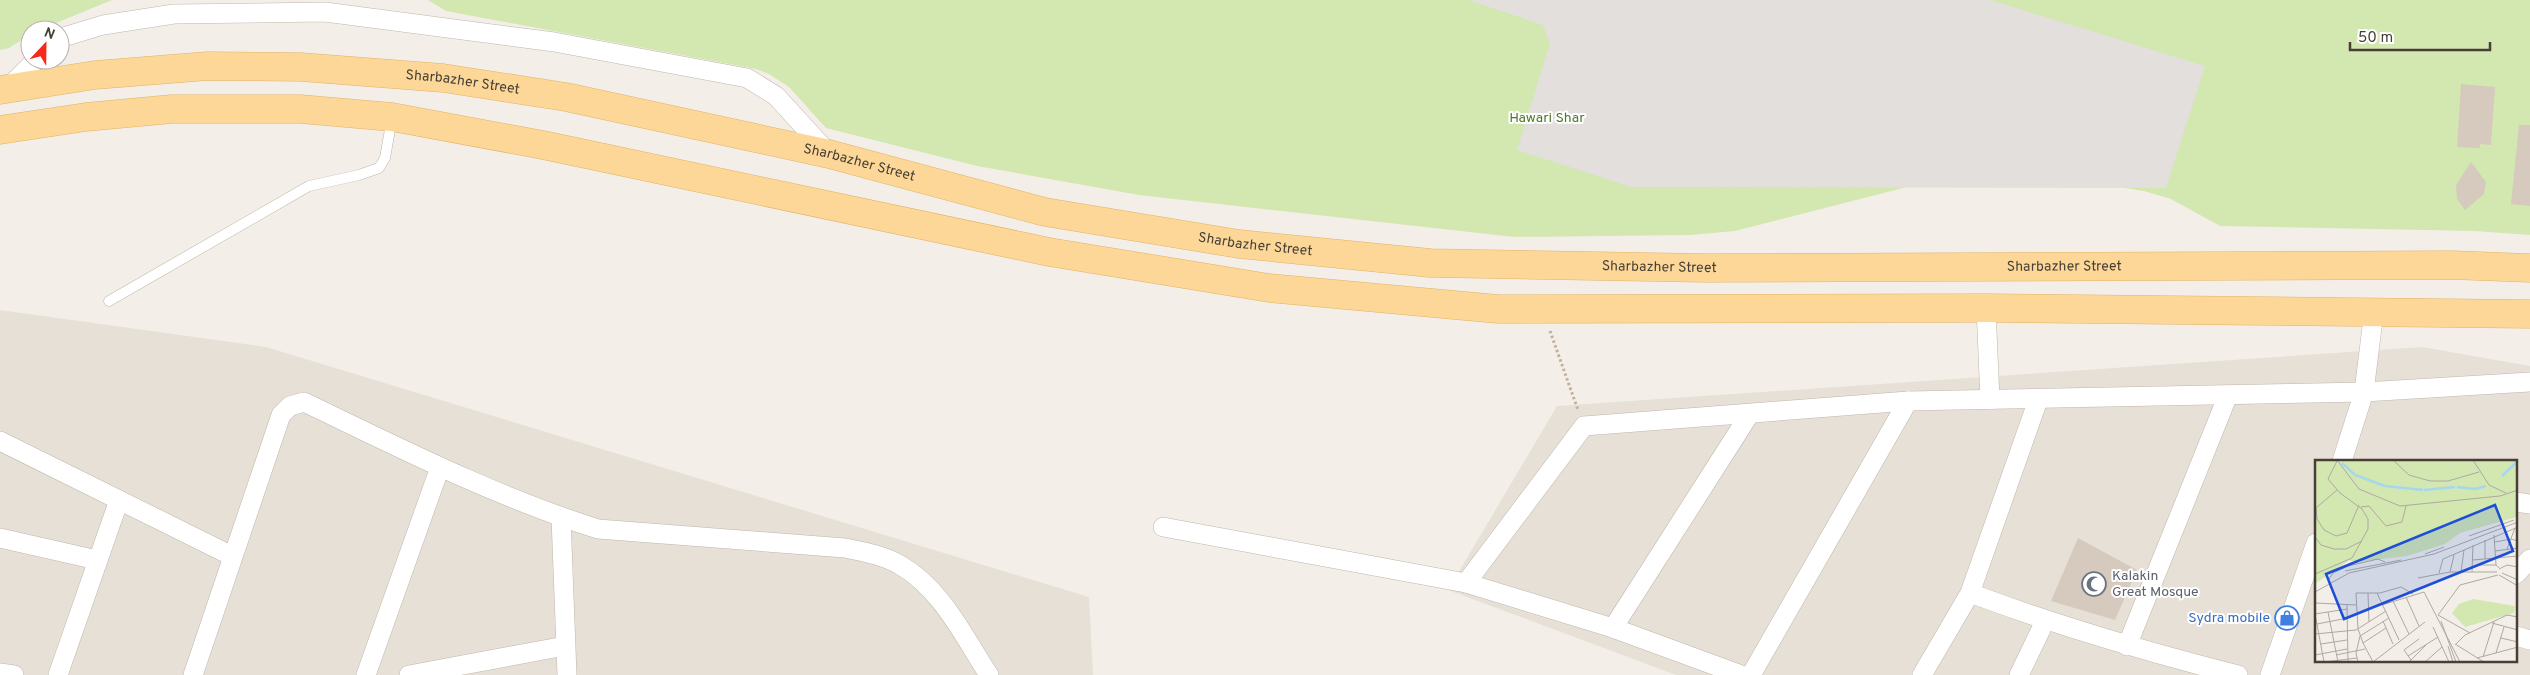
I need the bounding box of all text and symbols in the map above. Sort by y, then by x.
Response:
north arrow [20,20,70,70]
scale bar [2350,20,2490,52]
text: N [41,25,57,44]
text: 50 m [2358,29,2393,48]
street label: Sharbazher Street [405,67,521,98]
park label: Hawari Shar [1509,110,1585,127]
street label: Sharbazher Street [802,140,917,185]
street label: Sharbazher Street [1197,229,1313,260]
street label: Sharbazher Street [1602,258,1717,277]
street label: Sharbazher Street [2007,258,2122,275]
inset map [2315,460,2518,662]
place label: Kalakin Great Mosque [2112,568,2199,601]
mosque icon: Kalakin Great Mosque [2081,571,2107,597]
shop icon: Sydra mobile [2274,605,2300,631]
place label: Sydra mobile [2188,610,2270,627]

